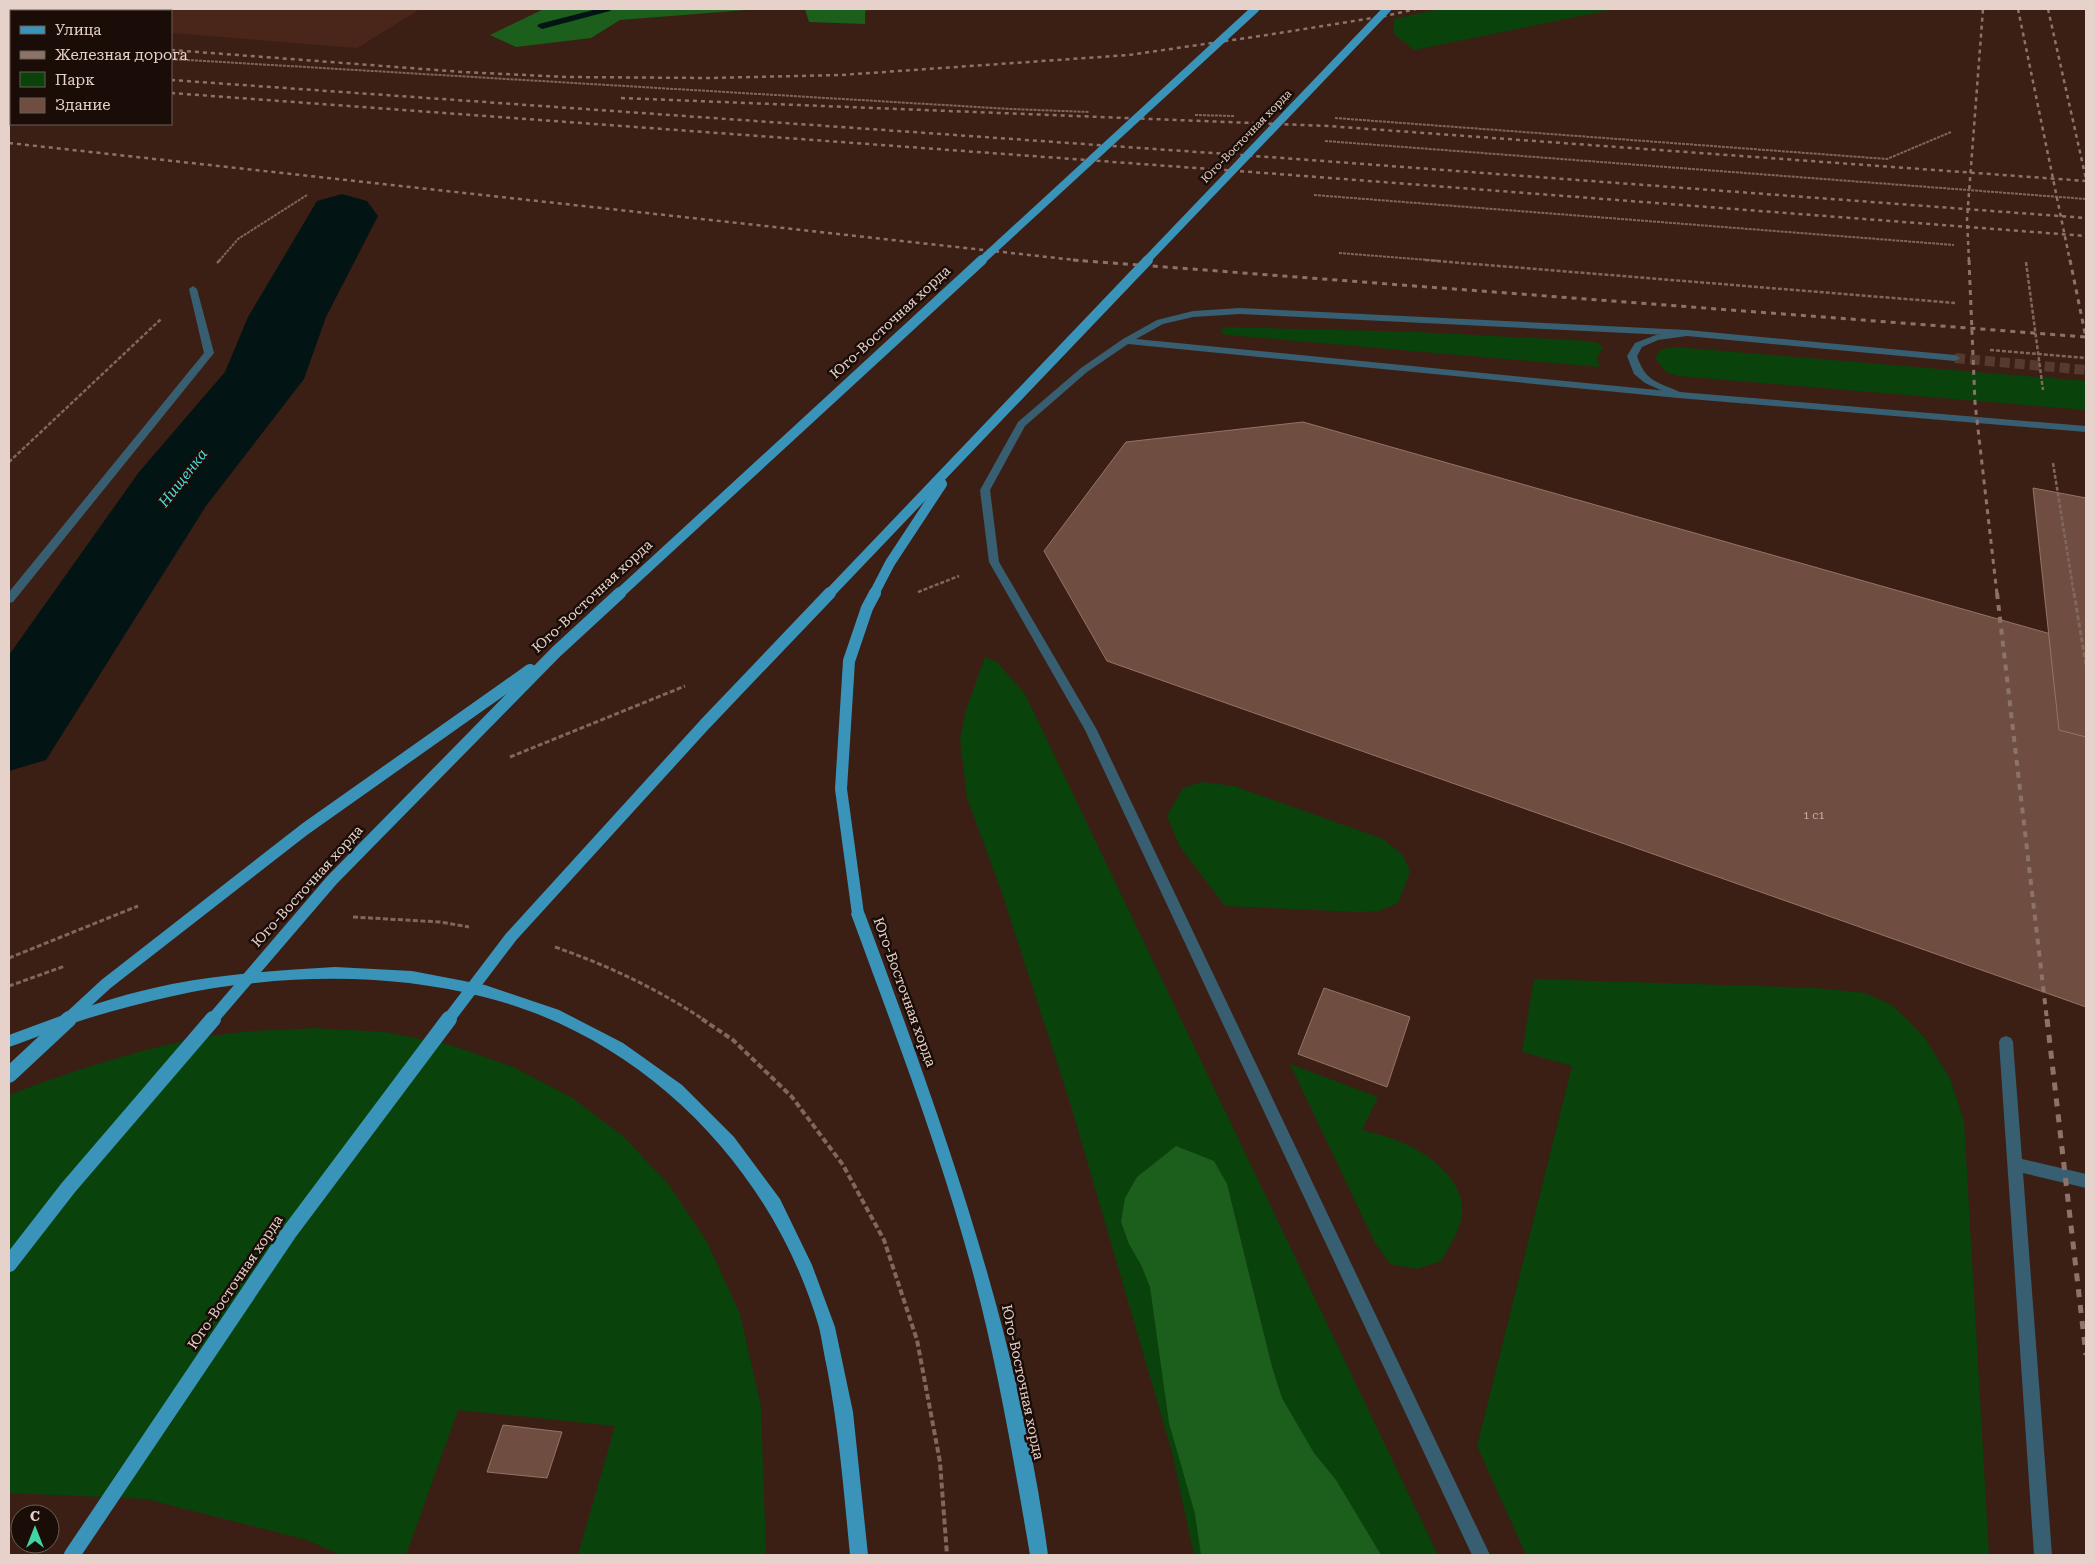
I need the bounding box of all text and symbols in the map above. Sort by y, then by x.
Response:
legend [10,10,172,125]
text: Улица [55,21,101,39]
text: Железная дорога [55,46,188,64]
text: Парк [55,71,95,89]
street label: Юго-Восточная хорда [1199,87,1294,186]
text: Здание [55,96,111,114]
street label: Юго-Восточная хорда [827,262,954,382]
water label: Нищенка [154,445,211,511]
street label: Юго-Восточная хорда [529,536,656,656]
house number: 1 с1 [1803,809,1825,822]
street label: Юго-Восточная хорда [248,822,366,950]
street label: Юго-Восточная хорда [870,915,940,1069]
street label: Юго-Восточная хорда [184,1212,286,1352]
street label: Юго-Восточная хорда [999,1303,1047,1461]
north arrow [10,1504,60,1554]
text: С [30,1508,40,1524]

